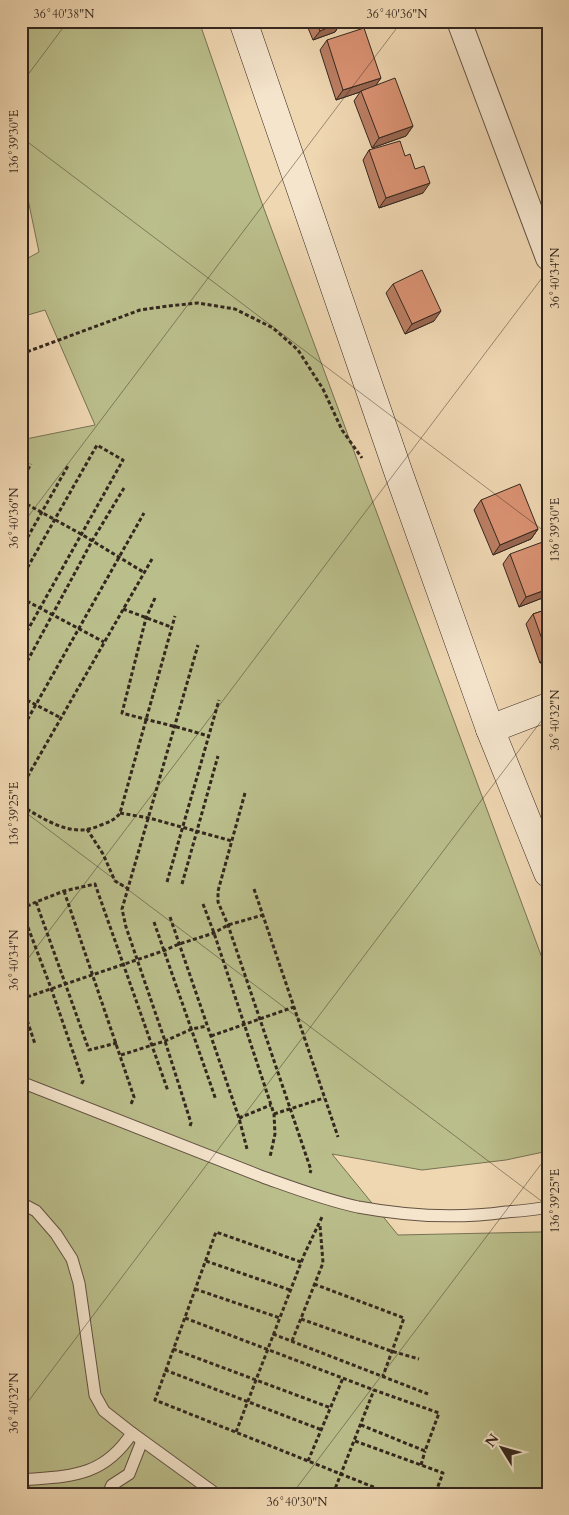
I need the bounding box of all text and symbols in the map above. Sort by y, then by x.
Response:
text: 36°40'38"N [34,6,95,22]
text: 36°40'36"N [367,6,428,22]
text: 136°39'30"E [6,110,22,174]
text: 36°40'34"N [547,247,563,308]
text: 36°40'36"N [6,487,22,548]
text: 136°39'30"E [547,498,563,562]
text: 36°40'32"N [547,689,563,750]
text: 136°39'25"E [6,782,22,846]
text: 36°40'34"N [6,929,22,990]
text: 136°39'25"E [547,1169,563,1233]
text: 36°40'32"N [6,1372,22,1433]
north arrow [476,1422,526,1472]
text: N [481,1430,503,1451]
text: 36°40'30"N [267,1494,328,1510]

